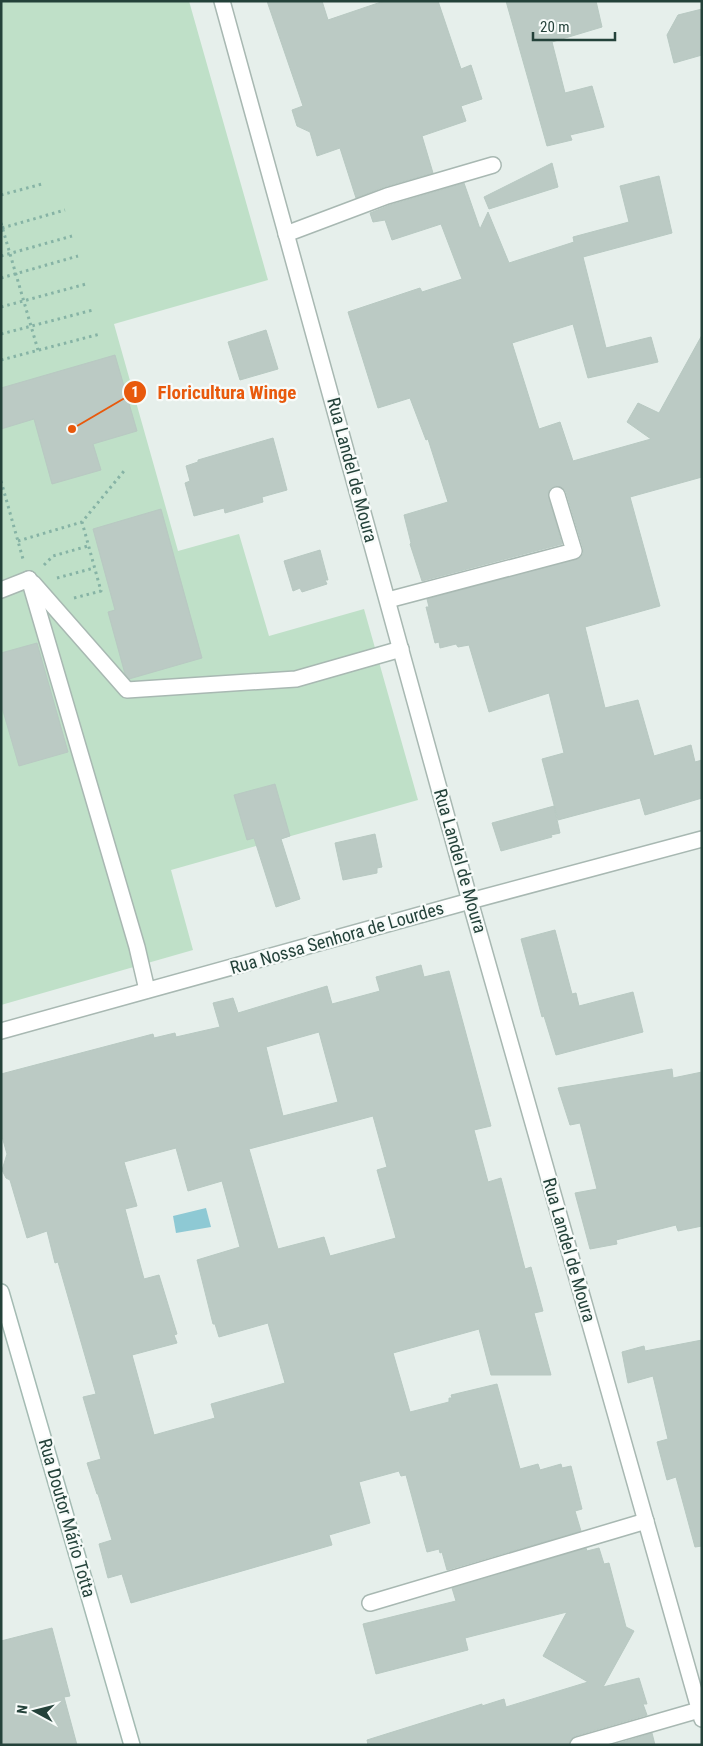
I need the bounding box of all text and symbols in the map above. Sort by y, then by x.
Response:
scale bar [533,10,616,42]
text: 20 m [540,18,570,36]
callout: Floricultura Winge [122,375,306,409]
text: Floricultura Winge [158,381,296,404]
text: 1 [131,383,139,401]
street label: Rua Landel de Moura [323,395,382,545]
street label: Rua Landel de Moura [430,786,491,935]
street label: Rua Nossa Senhora de Lourdes [228,897,446,978]
street label: Rua Landel de Moura [539,1175,600,1324]
street label: Rua Doutor Mário Totta [35,1436,100,1600]
north arrow [10,1686,60,1736]
text: N [14,1704,31,1715]

